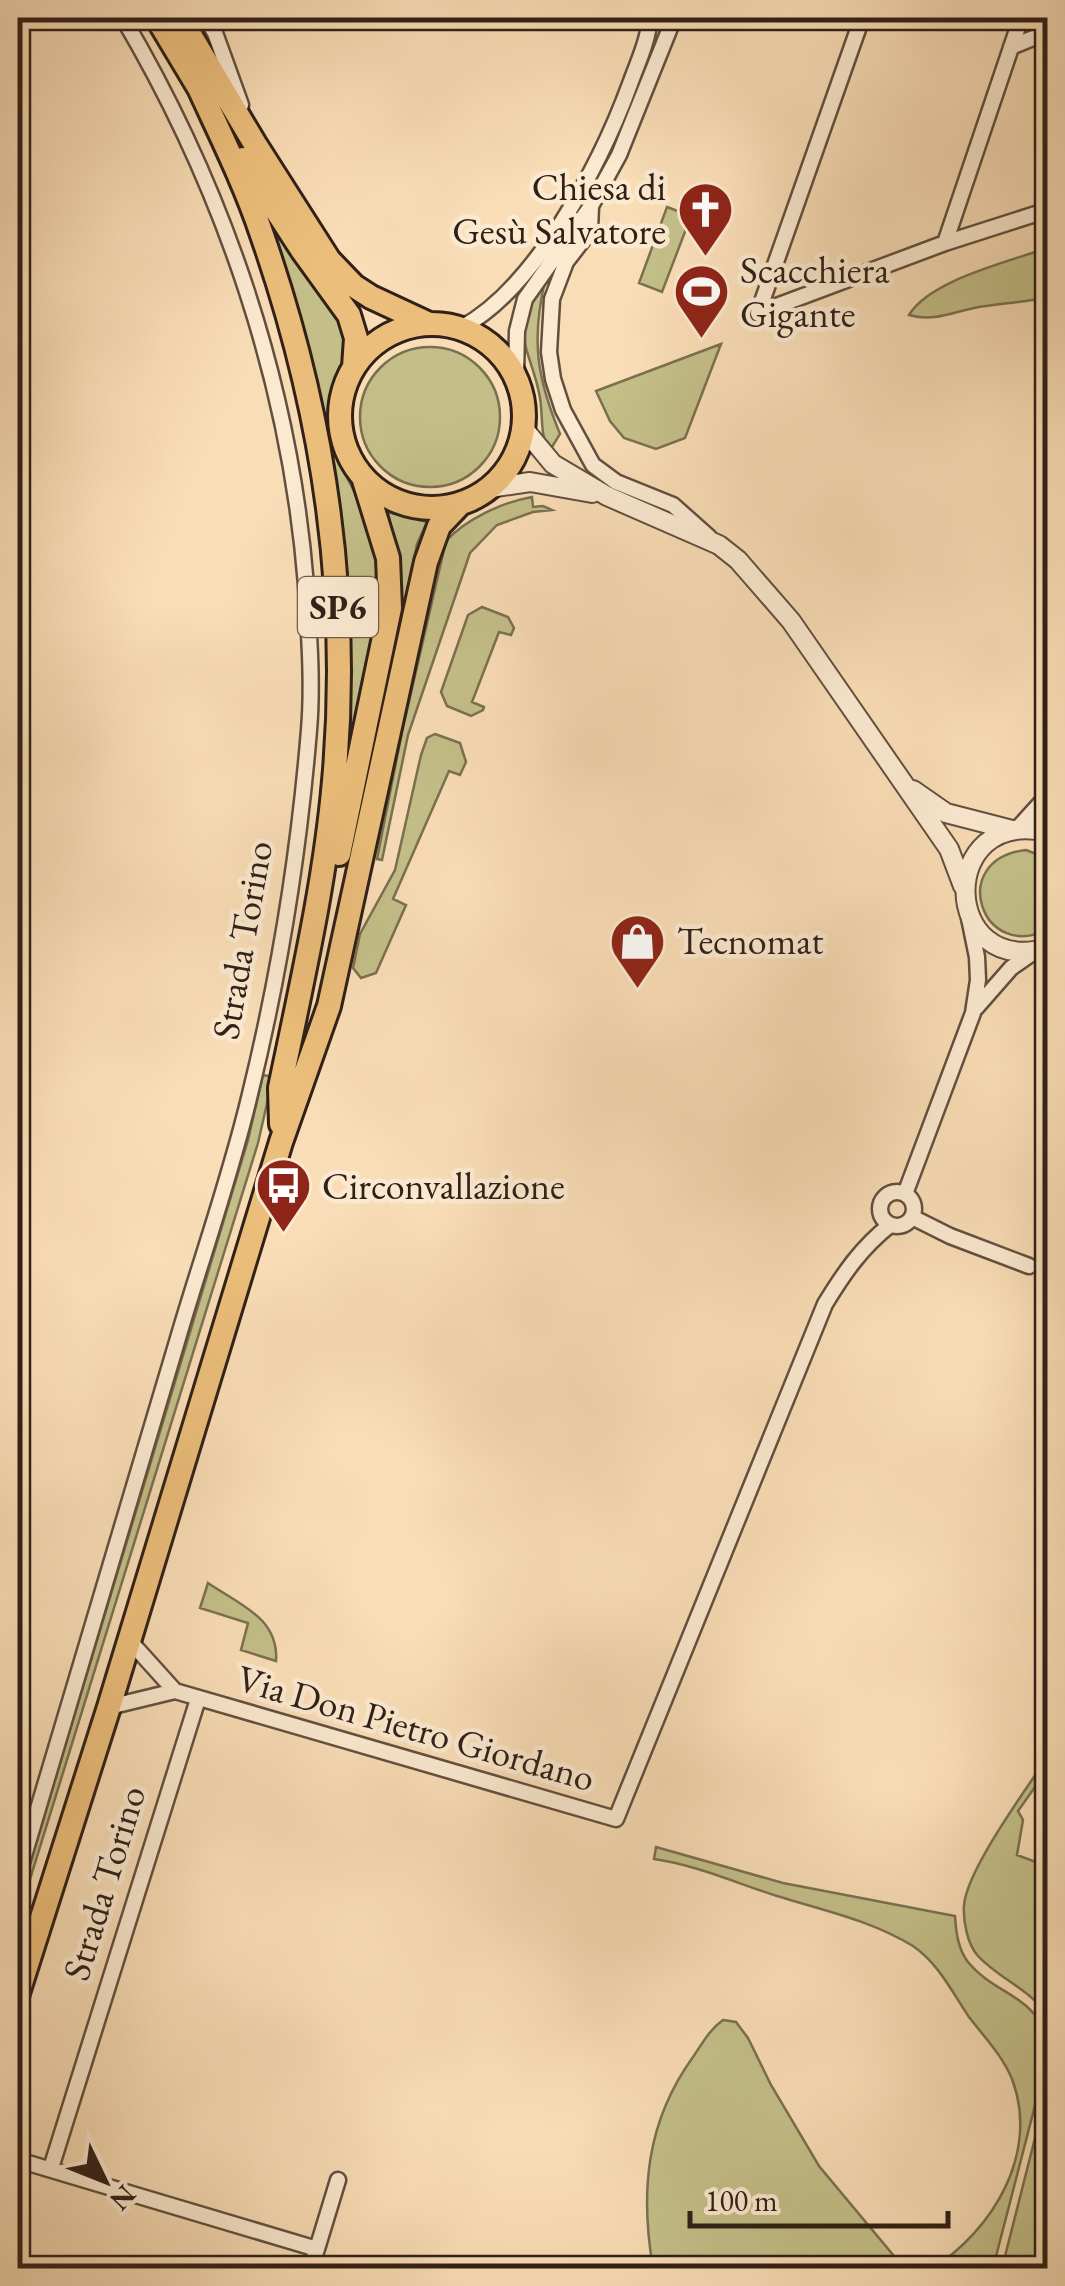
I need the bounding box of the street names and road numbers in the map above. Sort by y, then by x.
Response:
road number: SP6 [298,577,378,637]
street label: Strada Torino [200,837,283,1043]
street label: Via Don Pietro Giordano [232,1653,601,1802]
street label: Strada Torino [51,1780,156,1986]

